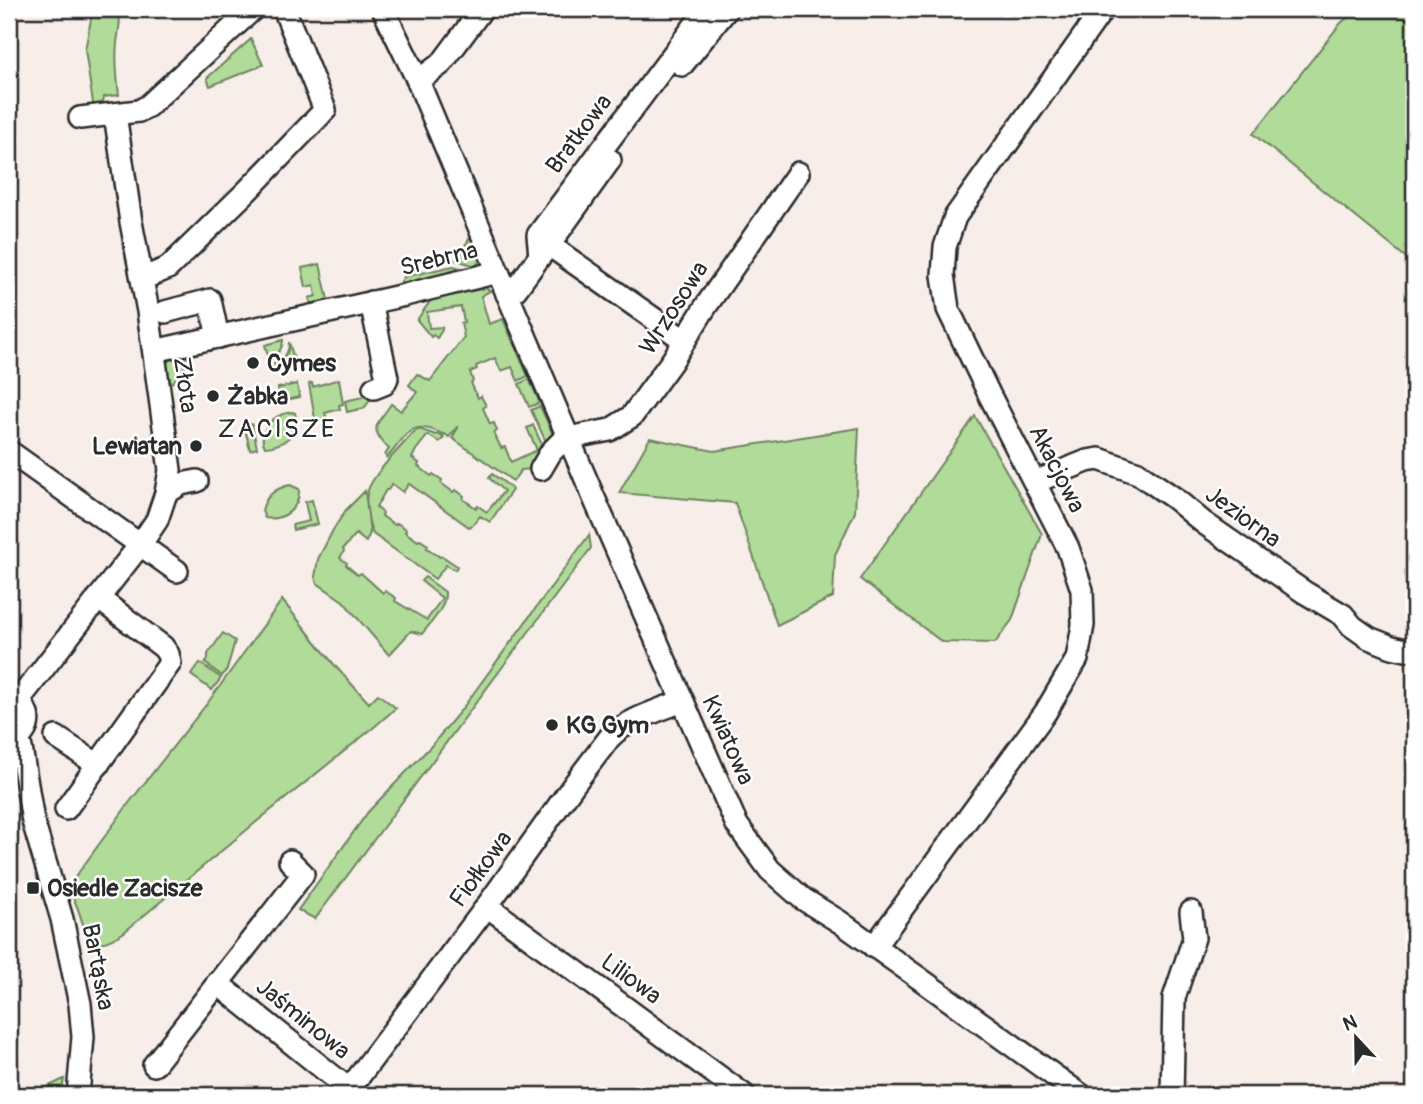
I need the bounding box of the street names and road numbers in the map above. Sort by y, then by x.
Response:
street label: Bratkowa [540,88,618,180]
street label: Srebrna [397,235,481,283]
street label: Wrzosowa [633,256,715,360]
street label: Złota [167,355,203,415]
street label: Akacjowa [1023,420,1091,518]
street label: Jeziorna [1200,480,1286,554]
street label: Kwiatowa [695,691,761,789]
street label: Fiołkowa [444,825,518,913]
street label: Bartąska [75,921,121,1013]
street label: Liliowa [595,947,667,1011]
street label: Jaśminowa [250,972,356,1066]

